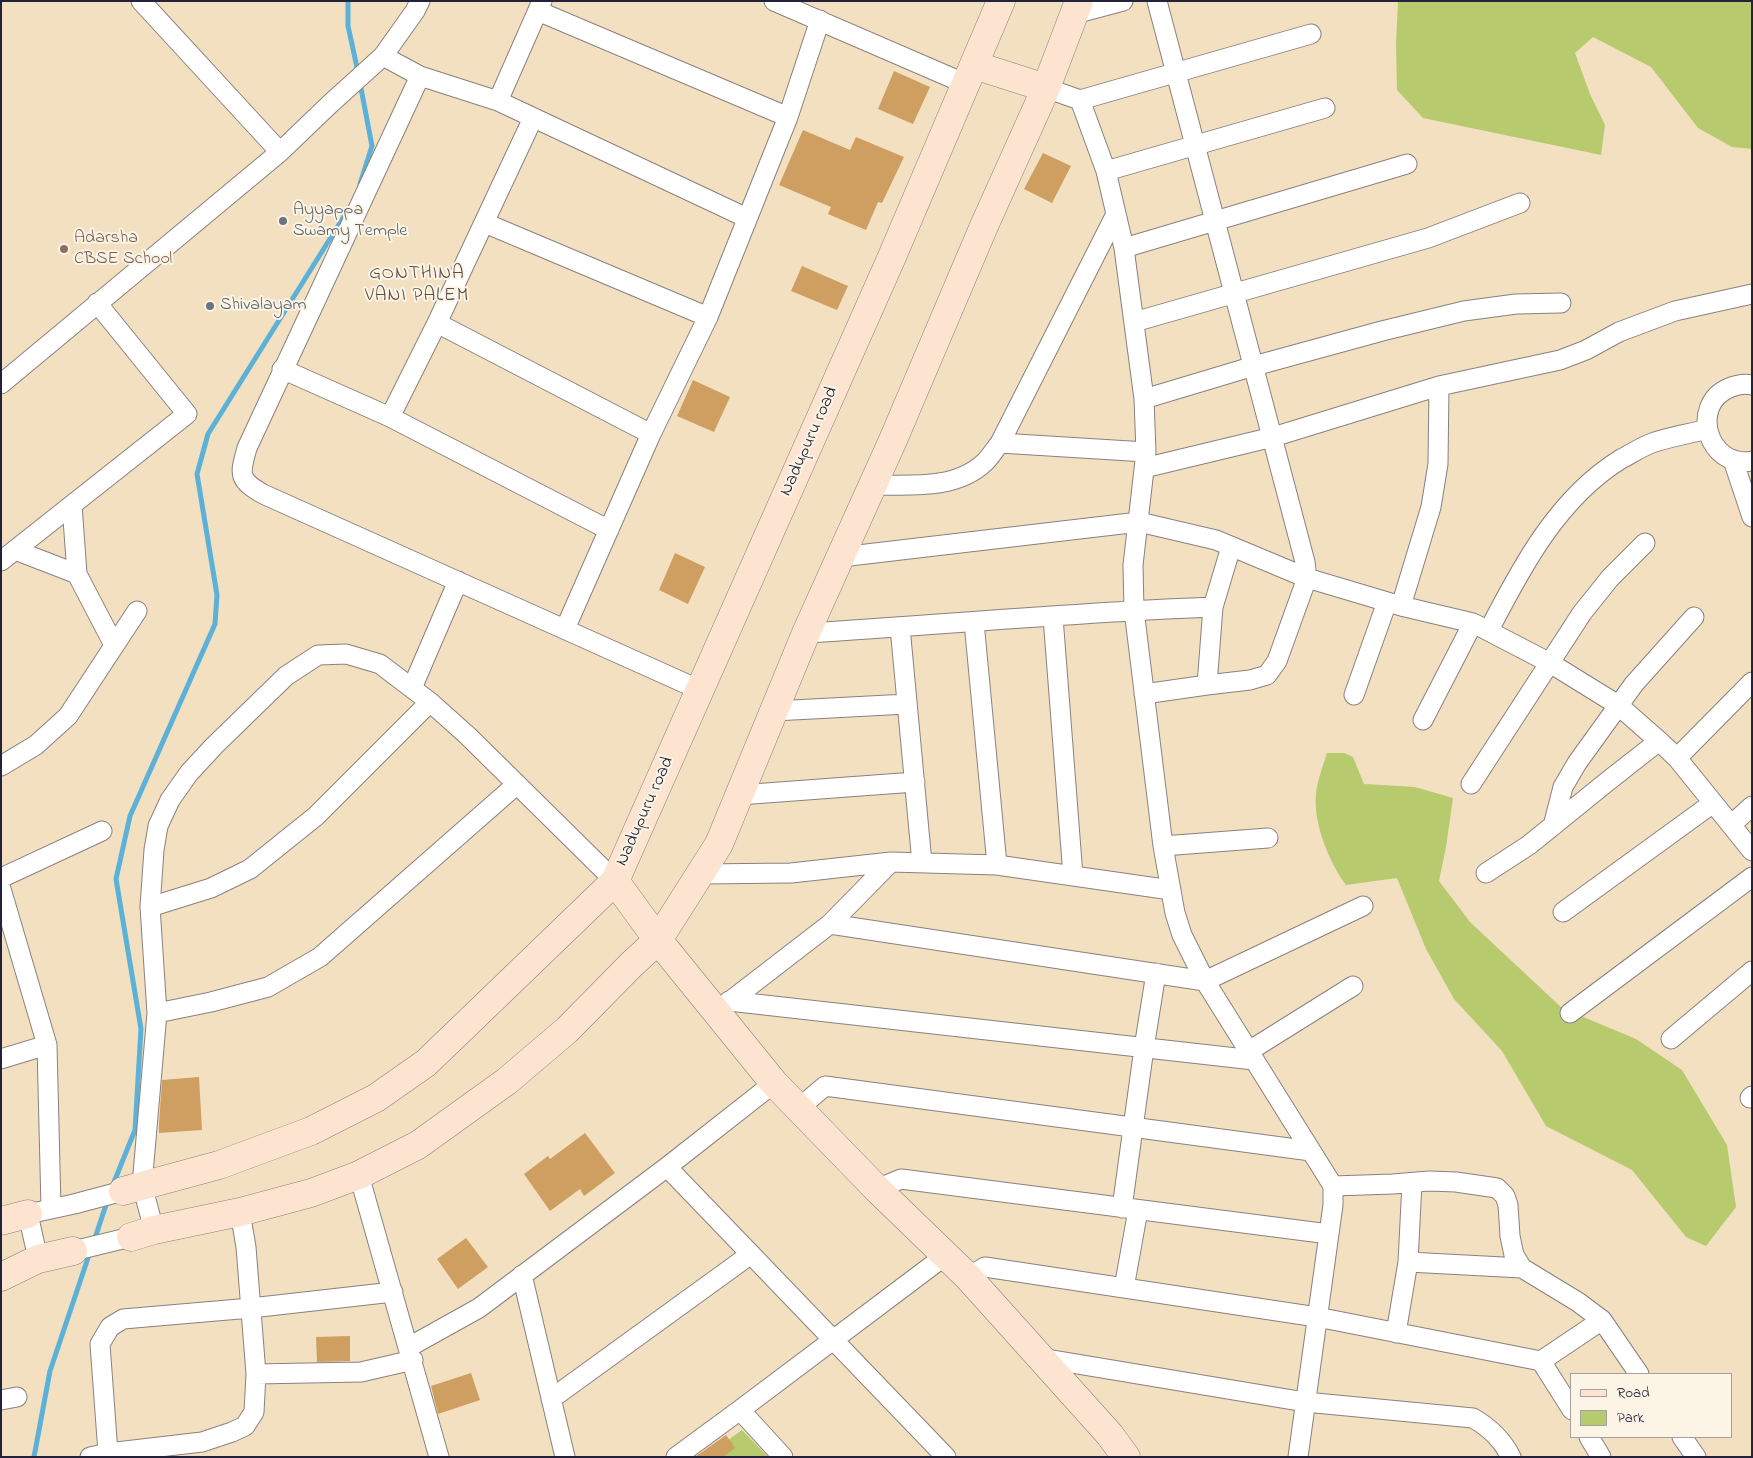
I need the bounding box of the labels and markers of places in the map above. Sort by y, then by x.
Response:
place label: Ayyappa Swamy Temple [293,200,407,242]
marker: Ayyappa Swamy Temple [277,215,289,227]
place label: Adarsha CBSE School [74,228,172,270]
marker: Adarsha CBSE School [58,243,70,255]
place label: Shivalayam [220,295,306,317]
marker: Shivalayam [204,300,216,312]

